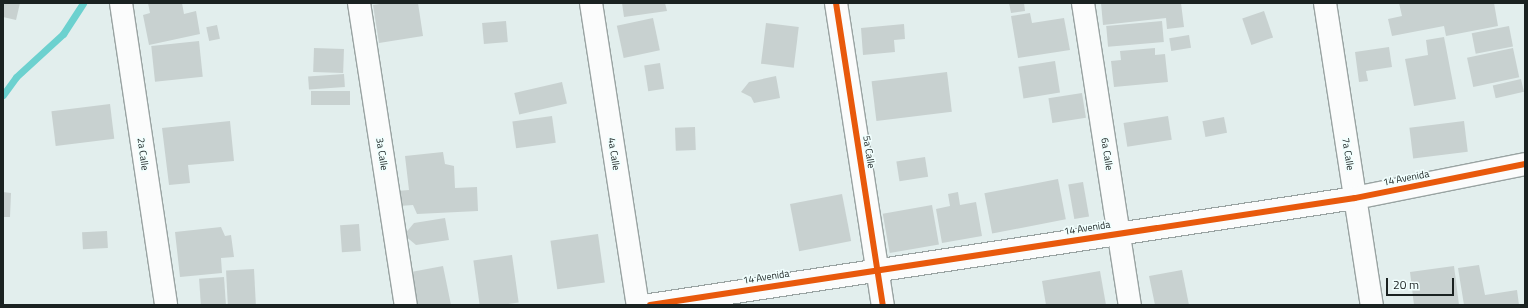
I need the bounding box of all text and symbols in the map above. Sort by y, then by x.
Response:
street label: 5a Calle [860,135,878,169]
street label: 2a Calle [135,137,151,171]
street label: 3a Calle [373,137,391,171]
street label: 4a Calle [605,137,623,171]
street label: 6a Calle [1098,137,1116,171]
street label: 7a Calle [1339,137,1357,171]
street label: 14 Avenida [1382,168,1430,188]
street label: 14 Avenida [1063,218,1111,238]
street label: 14 Avenida [742,267,790,287]
scale bar [1388,270,1456,296]
text: 20 m [1393,275,1419,294]

